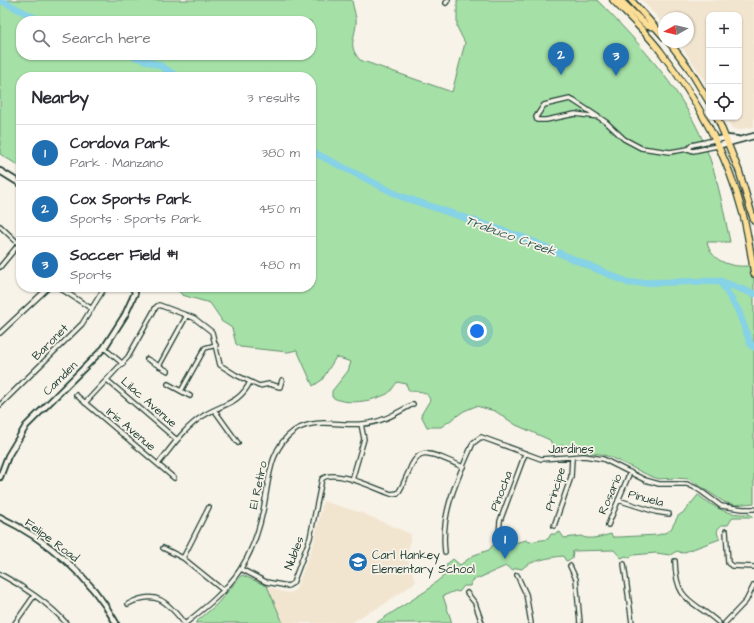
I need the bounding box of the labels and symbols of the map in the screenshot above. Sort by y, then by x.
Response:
north arrow [658,12,694,48]
pin: 2 [548,42,574,75]
pin: 3 [603,43,629,76]
water label: Trabuco Creek [463,211,559,261]
street label: Baronet [28,320,73,364]
your location [467,321,487,341]
street label: Camden [39,357,81,399]
street label: Lilac Avenue [117,373,181,432]
street label: Iris Avenue [102,404,160,456]
street label: Jardines [548,441,594,458]
street label: El Retiro [245,459,272,511]
street label: Principe [541,465,570,513]
street label: Pinocha [486,469,517,514]
street label: Rosario [594,471,627,517]
street label: Pinuela [626,486,665,511]
street label: Felipe Road [21,514,82,566]
pin: 1 [492,526,518,559]
street label: Nubles [280,534,309,572]
place label: Carl Hankey Elementary School [372,547,475,579]
school or university icon: Carl Hankey Elementary School [347,551,369,573]

